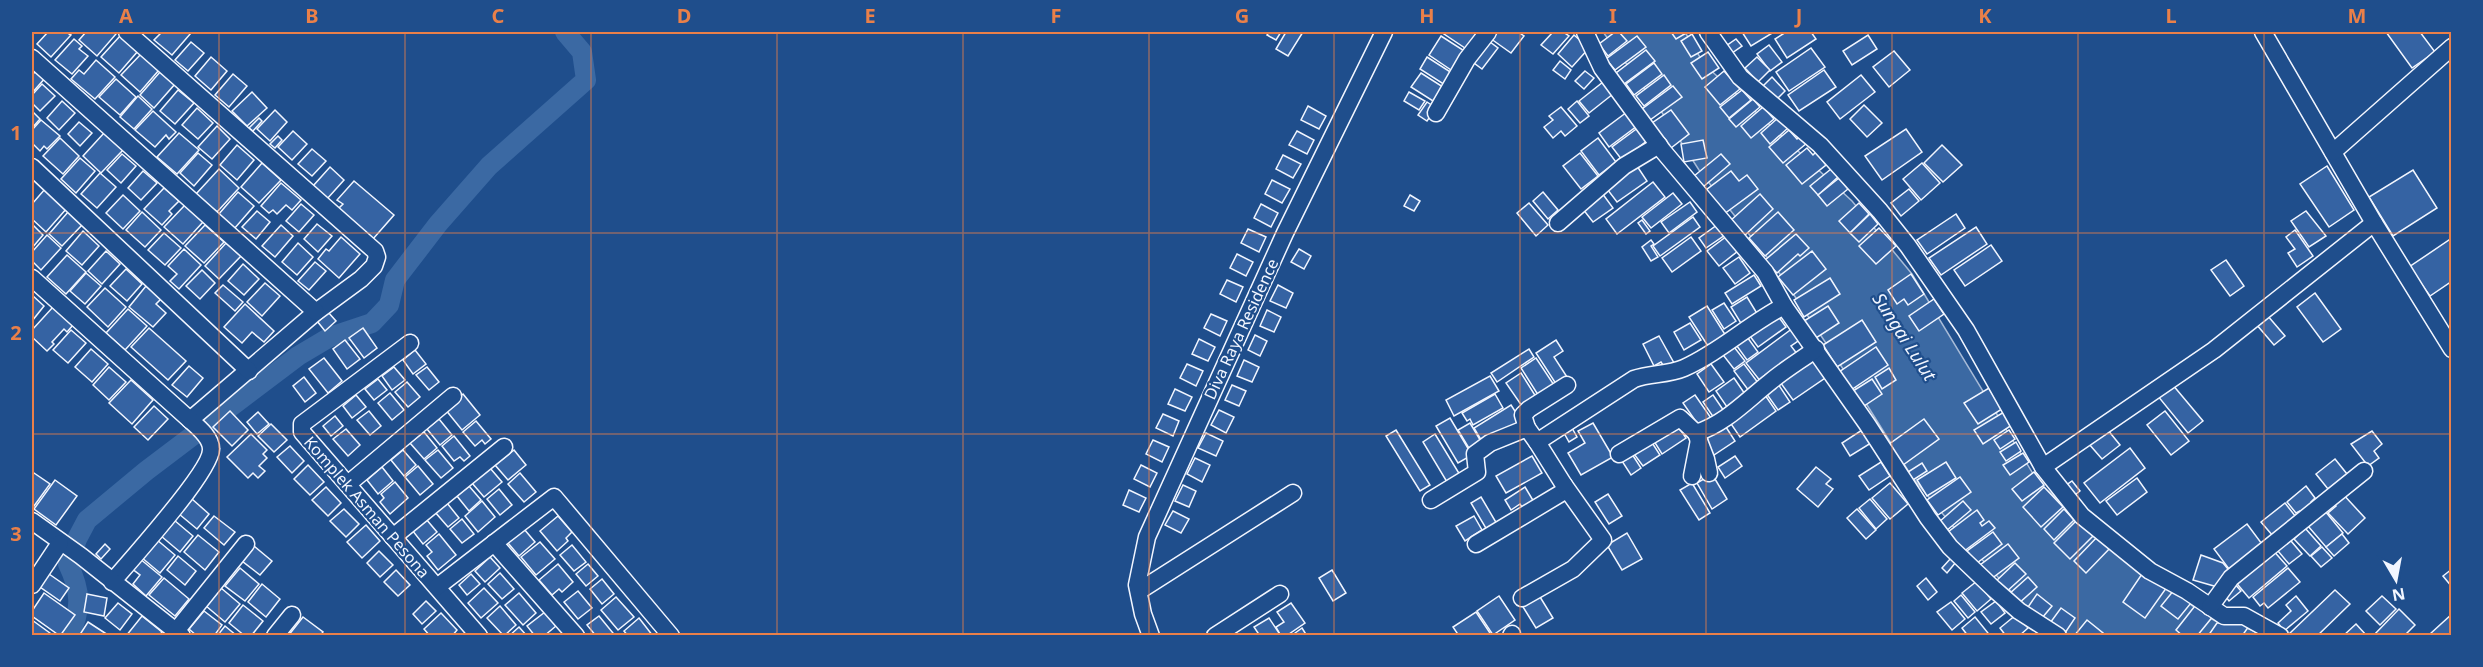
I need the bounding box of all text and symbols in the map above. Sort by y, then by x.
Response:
text: A [119,2,133,29]
text: B [305,2,319,29]
text: C [492,2,505,29]
text: D [677,2,691,29]
text: E [864,2,876,29]
text: F [1051,2,1061,29]
text: G [1235,2,1249,29]
text: H [1419,2,1435,29]
text: I [1609,2,1617,29]
text: J [1794,2,1802,29]
text: K [1978,2,1992,29]
text: L [2165,2,2177,29]
text: M [2348,2,2366,29]
text: 1 [10,119,22,146]
street label: Diva Raya Residence [1199,255,1283,403]
water label: Sungai Lulut [1868,288,1943,386]
text: 2 [10,319,22,346]
street label: Komplek Asman Pesona [299,431,435,583]
text: 3 [10,520,22,547]
north arrow [2366,550,2426,610]
text: N [2390,583,2407,607]

